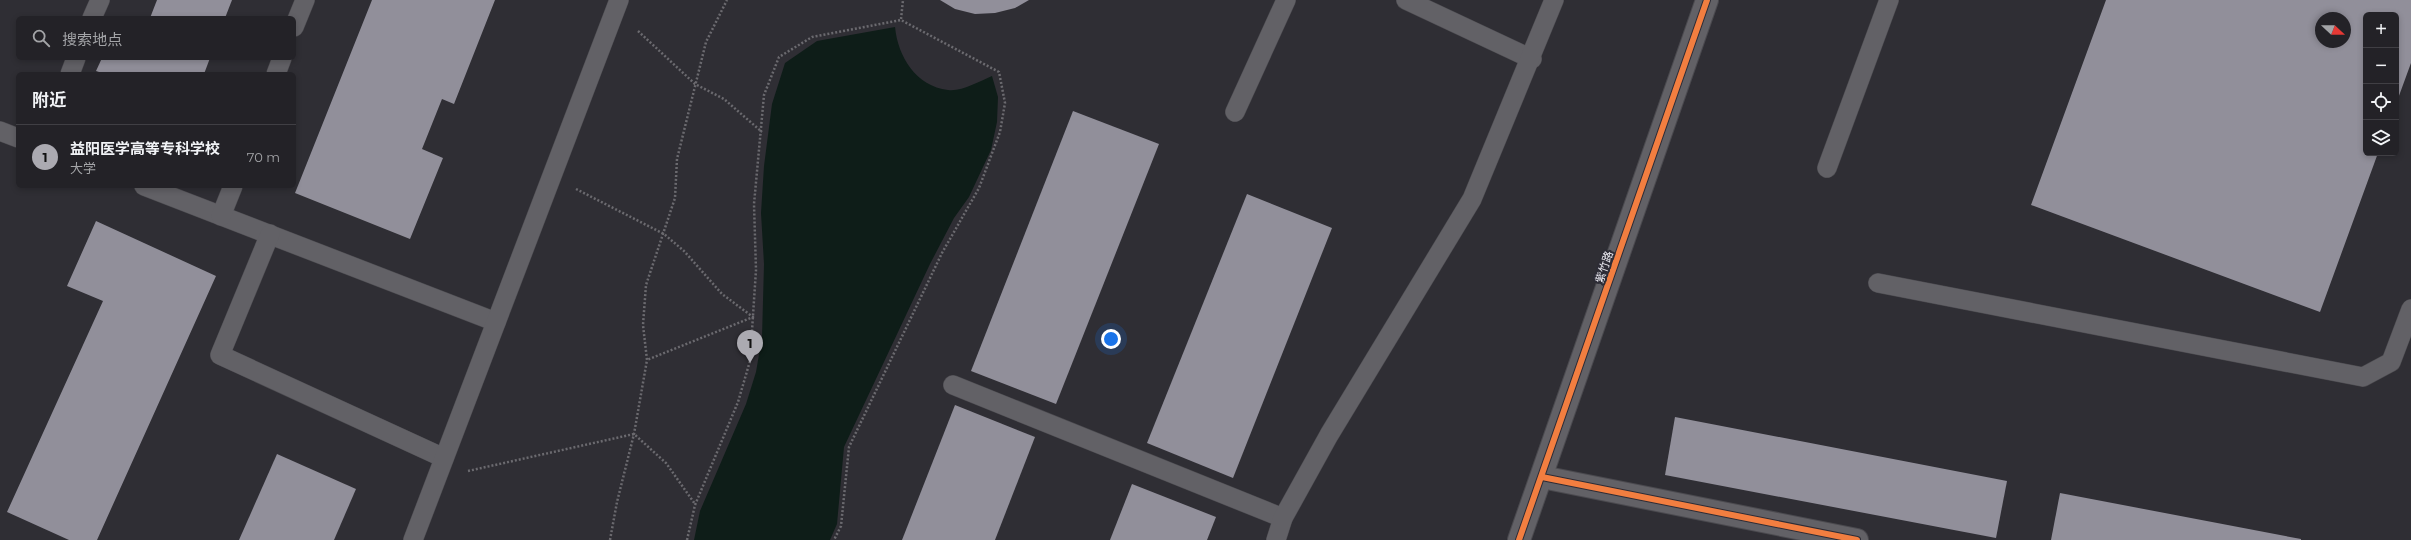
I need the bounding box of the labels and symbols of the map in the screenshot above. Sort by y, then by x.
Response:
north arrow [2315,12,2351,48]
street label: 紫竹路 [1592,249,1616,285]
your location [1101,329,1121,349]
pin: 1 [737,330,763,363]

